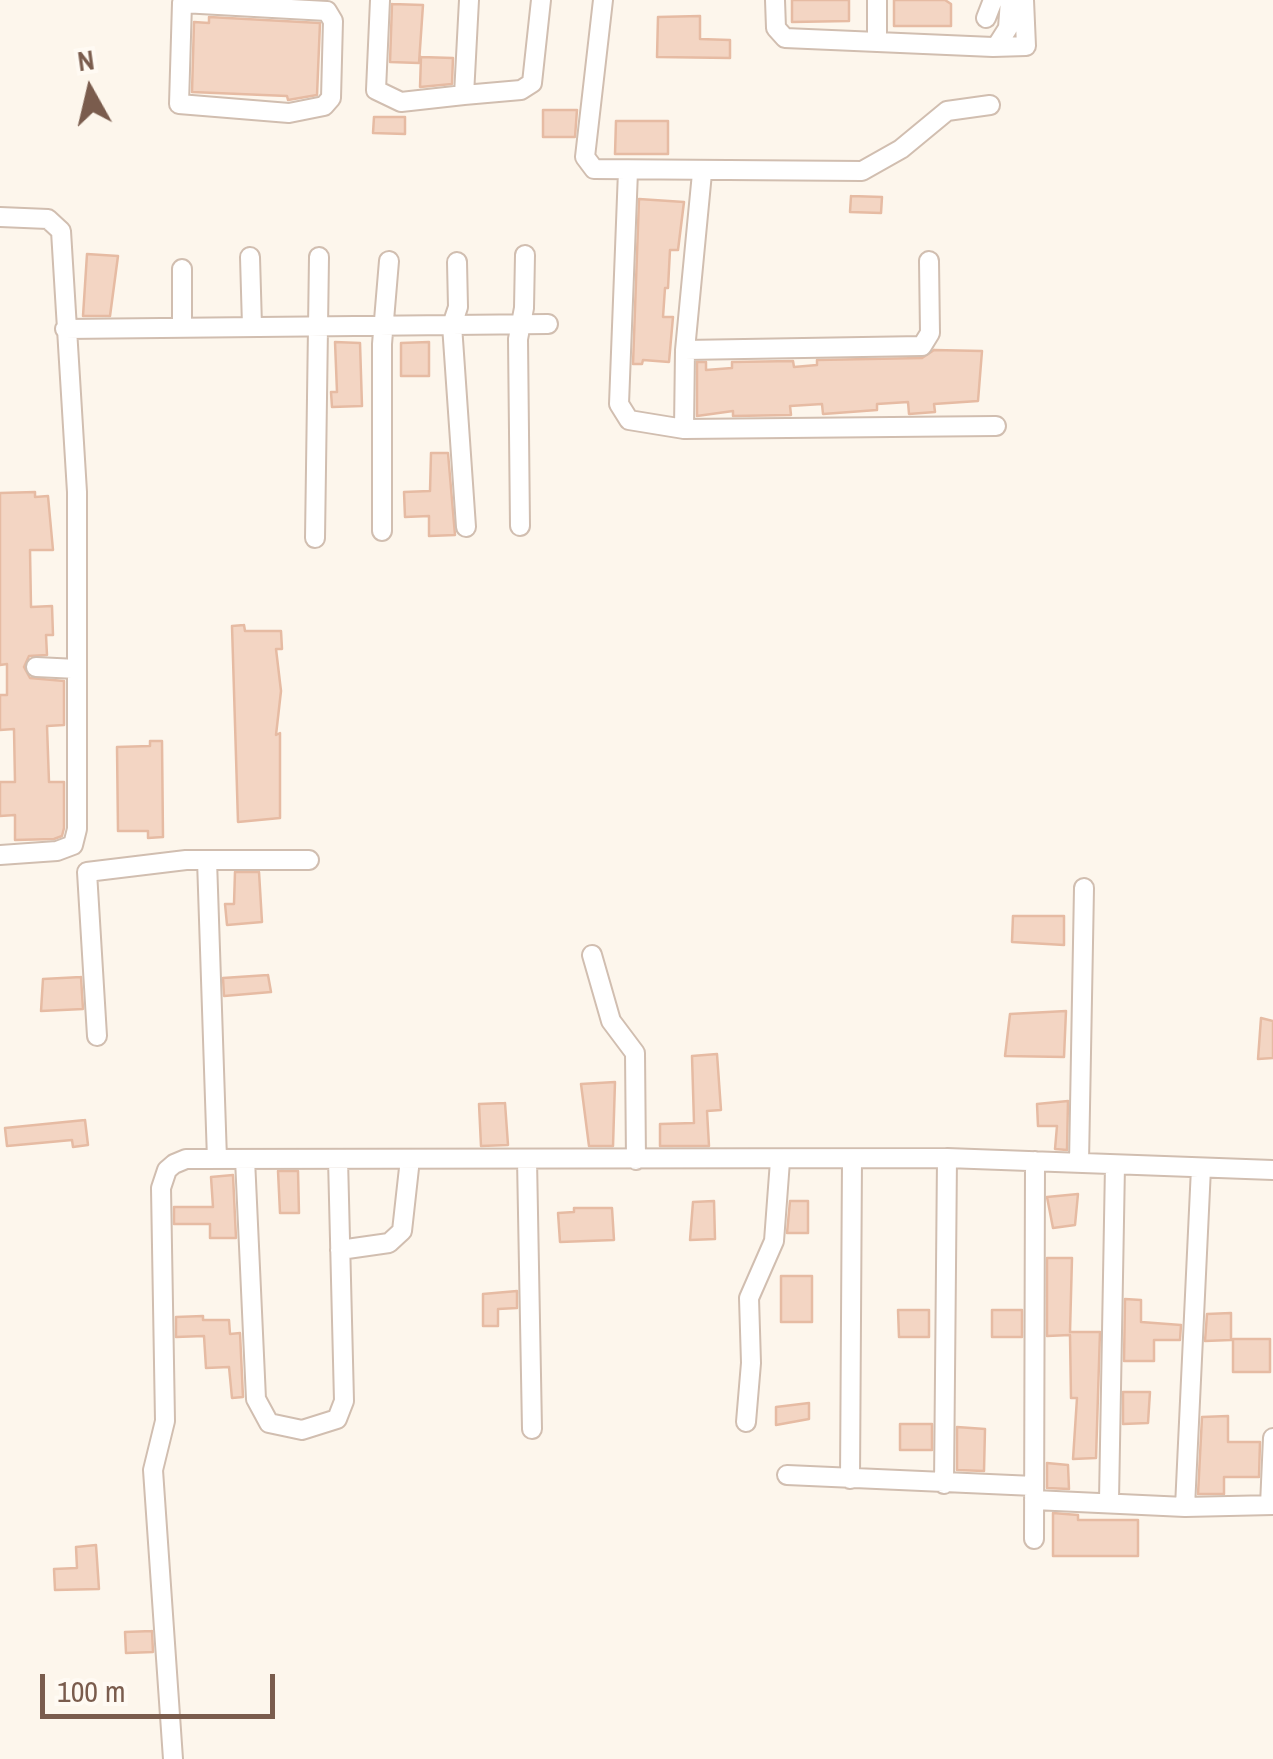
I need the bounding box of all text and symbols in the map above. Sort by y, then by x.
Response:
north arrow [40,40,140,140]
text: N [75,40,97,80]
scale bar [45,1654,280,1716]
text: 100 m [57,1671,125,1711]

